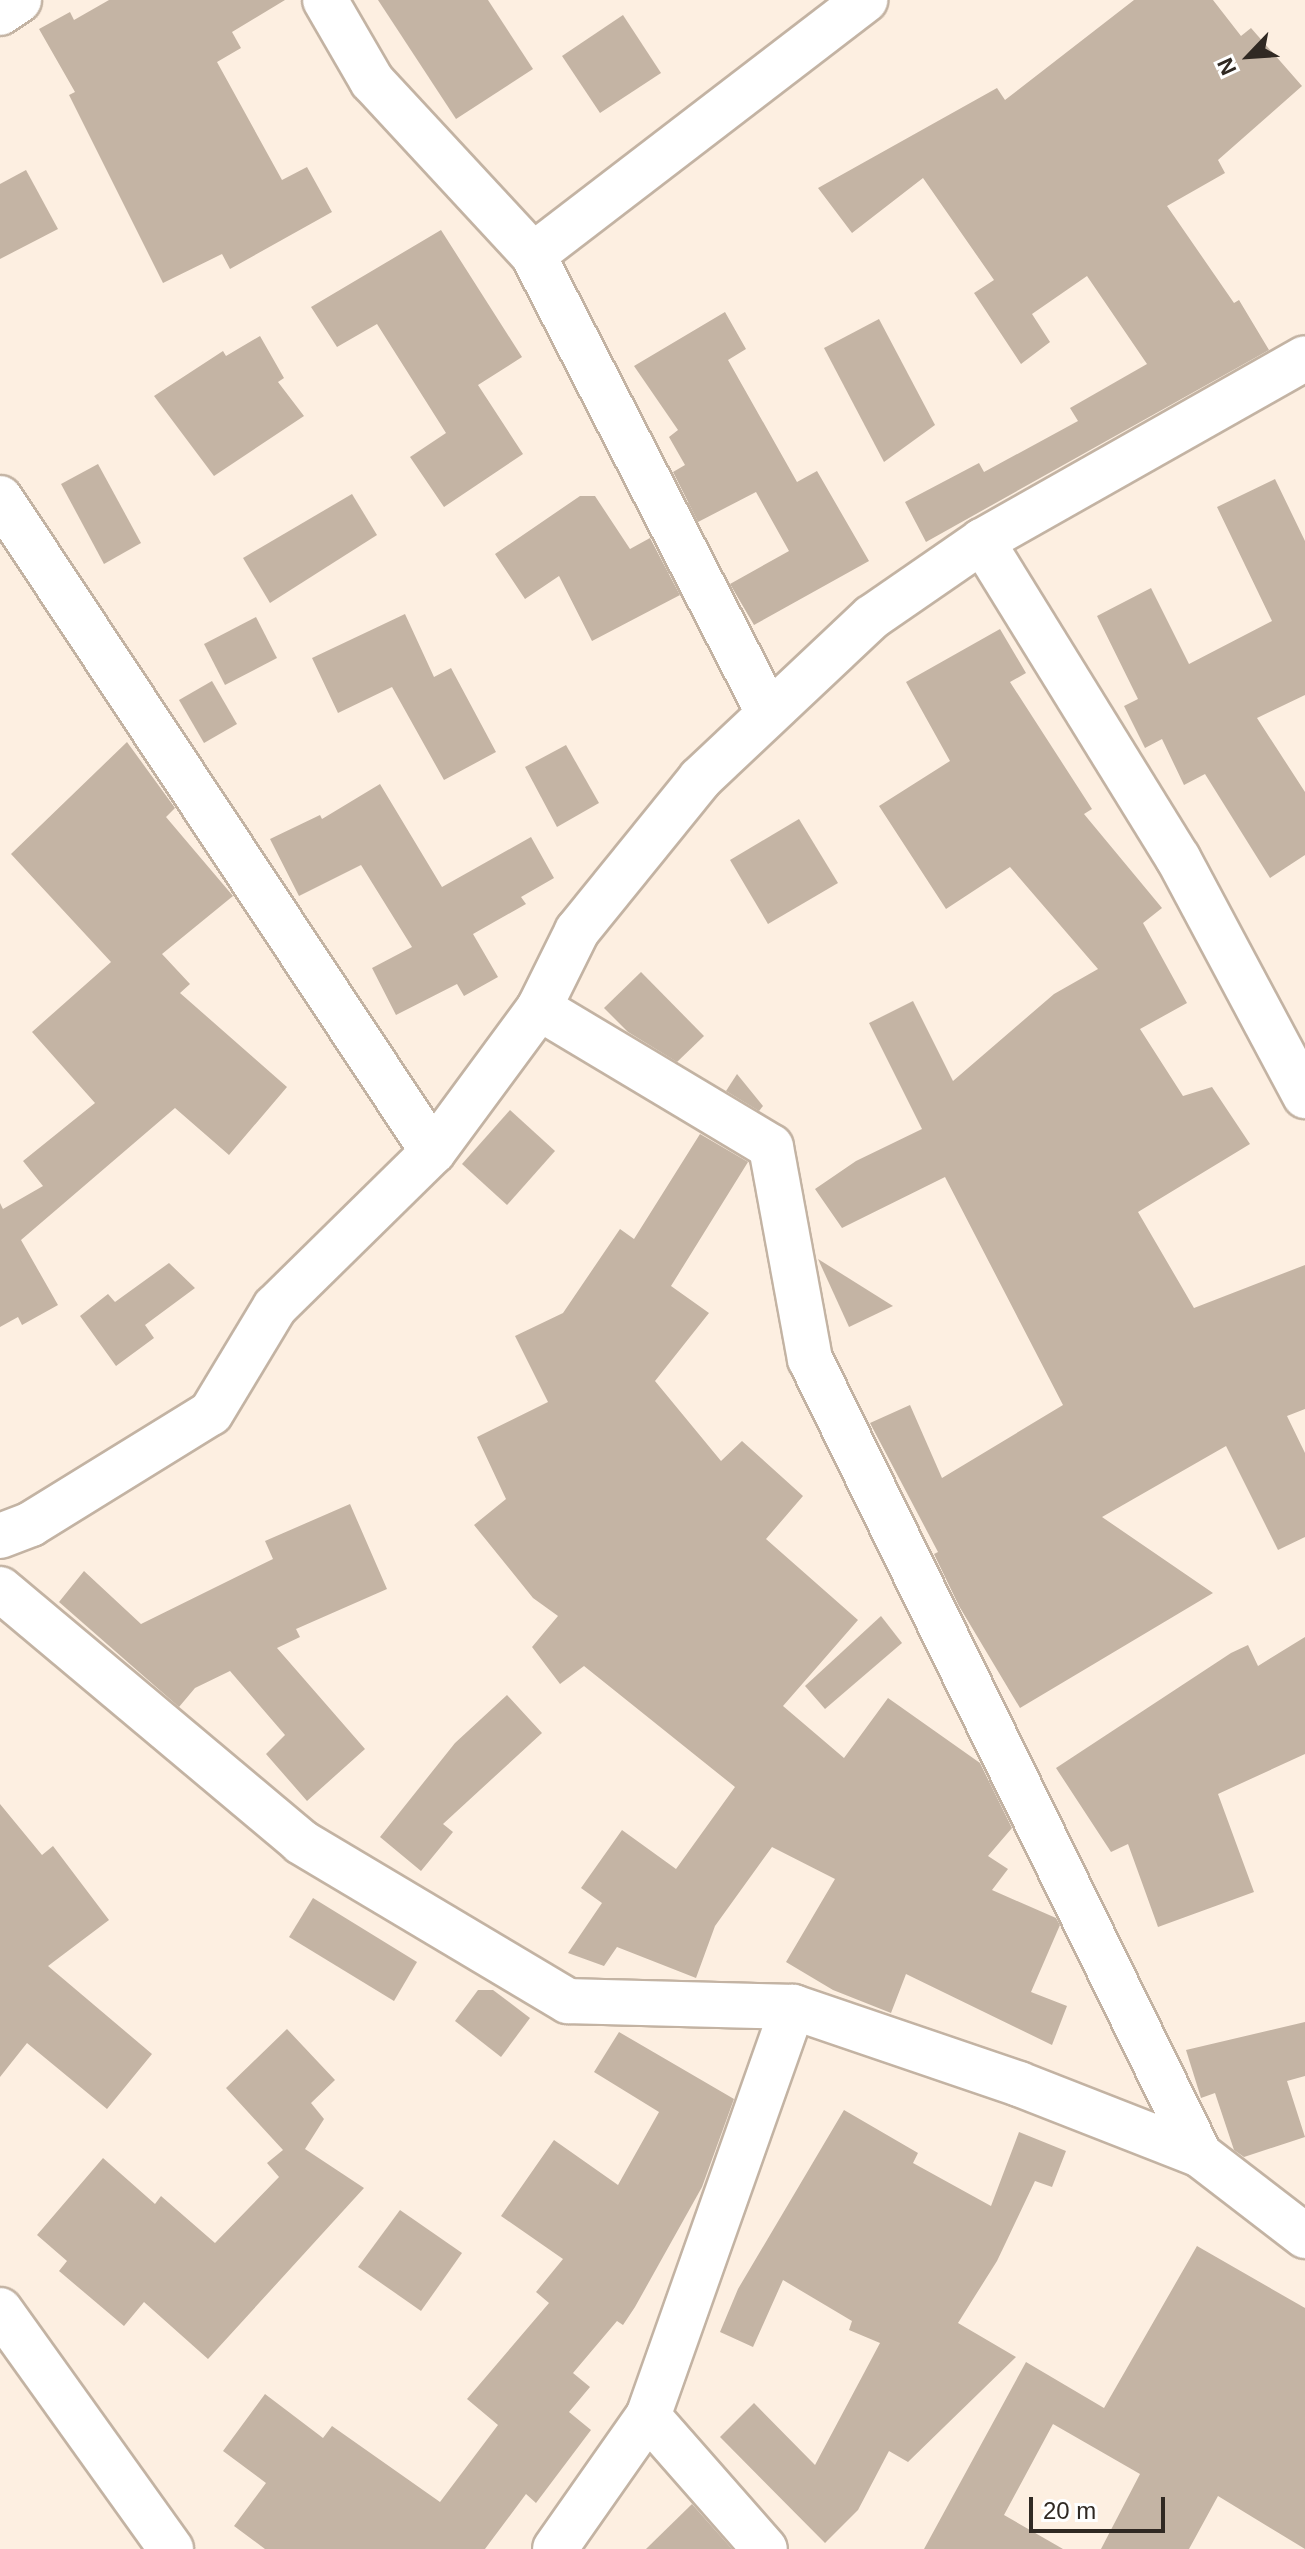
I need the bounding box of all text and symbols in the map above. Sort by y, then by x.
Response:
north arrow [1209,16,1289,96]
text: N [1212,54,1241,79]
scale bar [1033,2481,1169,2531]
text: 20 m [1043,2497,1096,2524]

